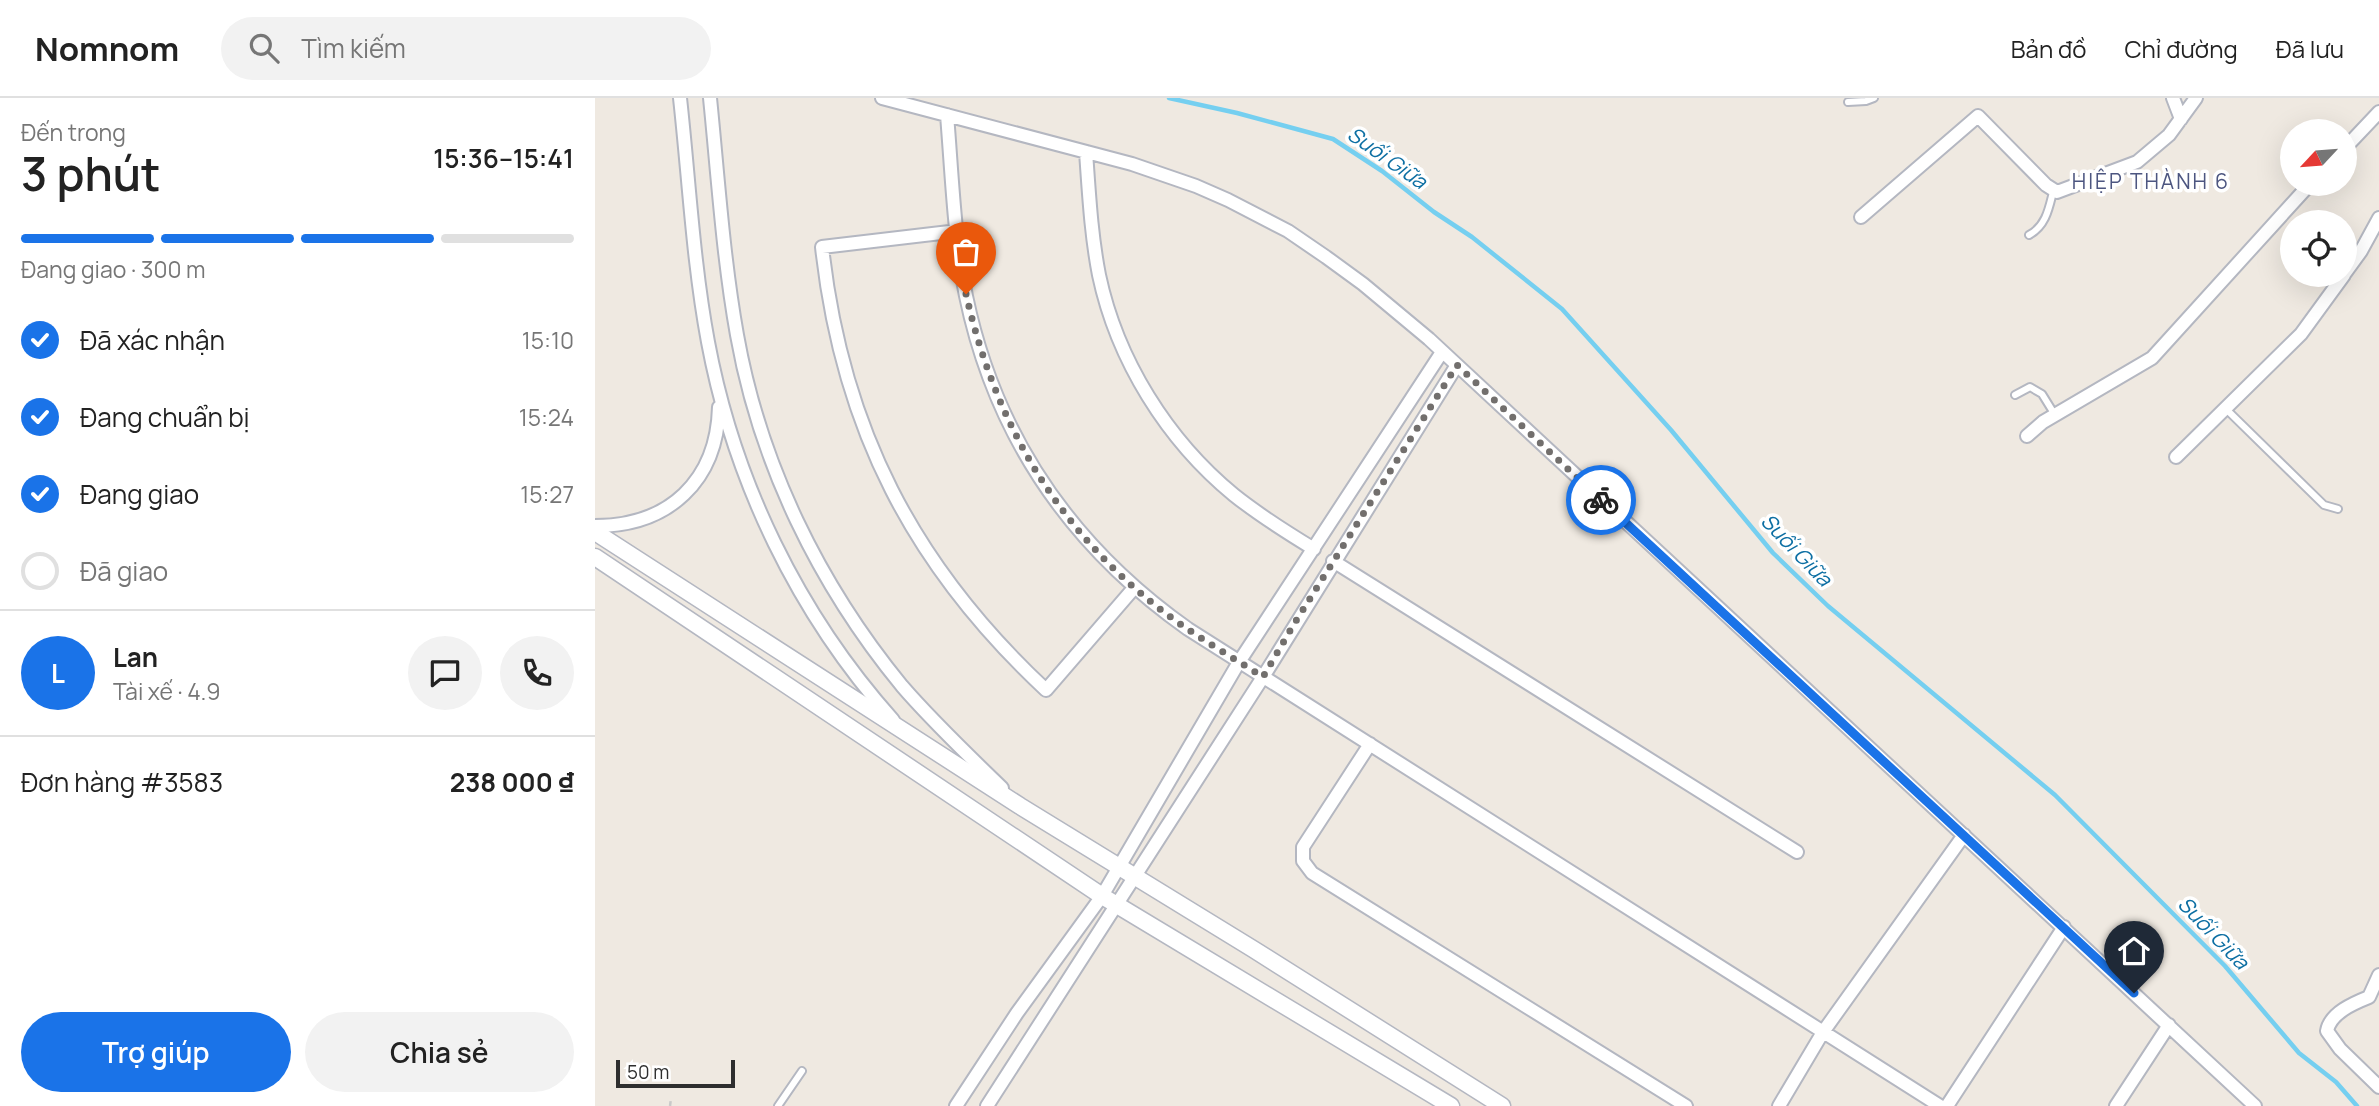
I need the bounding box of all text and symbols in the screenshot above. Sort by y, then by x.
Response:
search box [221,17,711,80]
text: Nomnom [35,26,179,71]
icon: search [245,29,283,67]
text: Tìm kiếm [301,30,406,66]
text: Bản đồ [2011,32,2086,65]
text: Chỉ đường [2124,32,2238,65]
text: Đã lưu [2276,32,2344,65]
text: Đến trong [21,116,126,148]
north arrow [2280,119,2357,196]
map controls [2280,119,2357,287]
water label: Suối Giữa [1342,120,1434,195]
text: 15:36–15:41 [433,140,574,176]
text: 3 phút [21,142,161,205]
district label: HIỆP THÀNH 6 [2072,167,2230,195]
button: locate [2280,210,2357,287]
pin [936,222,996,294]
icon: bag [947,233,985,271]
text: Đang giao · 300 m [21,253,206,285]
icon: check [21,321,59,359]
text: Đã xác nhận [80,322,225,358]
text: 15:10 [522,324,574,356]
icon: check [21,398,59,436]
text: Đang chuẩn bị [80,399,250,435]
text: 15:24 [519,401,574,433]
courier [1566,465,1636,535]
icon: check [21,475,59,513]
text: Đang giao [80,476,199,512]
text: 15:27 [520,478,574,510]
icon: bike [1582,481,1620,519]
water label: Suối Giữa [1755,507,1839,593]
text: Đã giao [80,553,168,589]
button: chat [408,636,482,710]
button: phone [500,636,574,710]
text: Lan [113,639,158,675]
text: L [51,655,65,691]
text: Tài xế · 4.9 [113,675,221,707]
text: Đơn hàng #3583 [21,764,223,800]
text: 238 000 ₫ [450,764,574,800]
water label: Suối Giữa [2172,890,2256,976]
pin [2104,921,2164,993]
icon: home [2115,932,2153,970]
button: Trợ giúp [21,1012,291,1092]
button: Chia sẻ [305,1012,574,1092]
scale bar [616,1057,735,1089]
text: 50 m [627,1059,669,1085]

